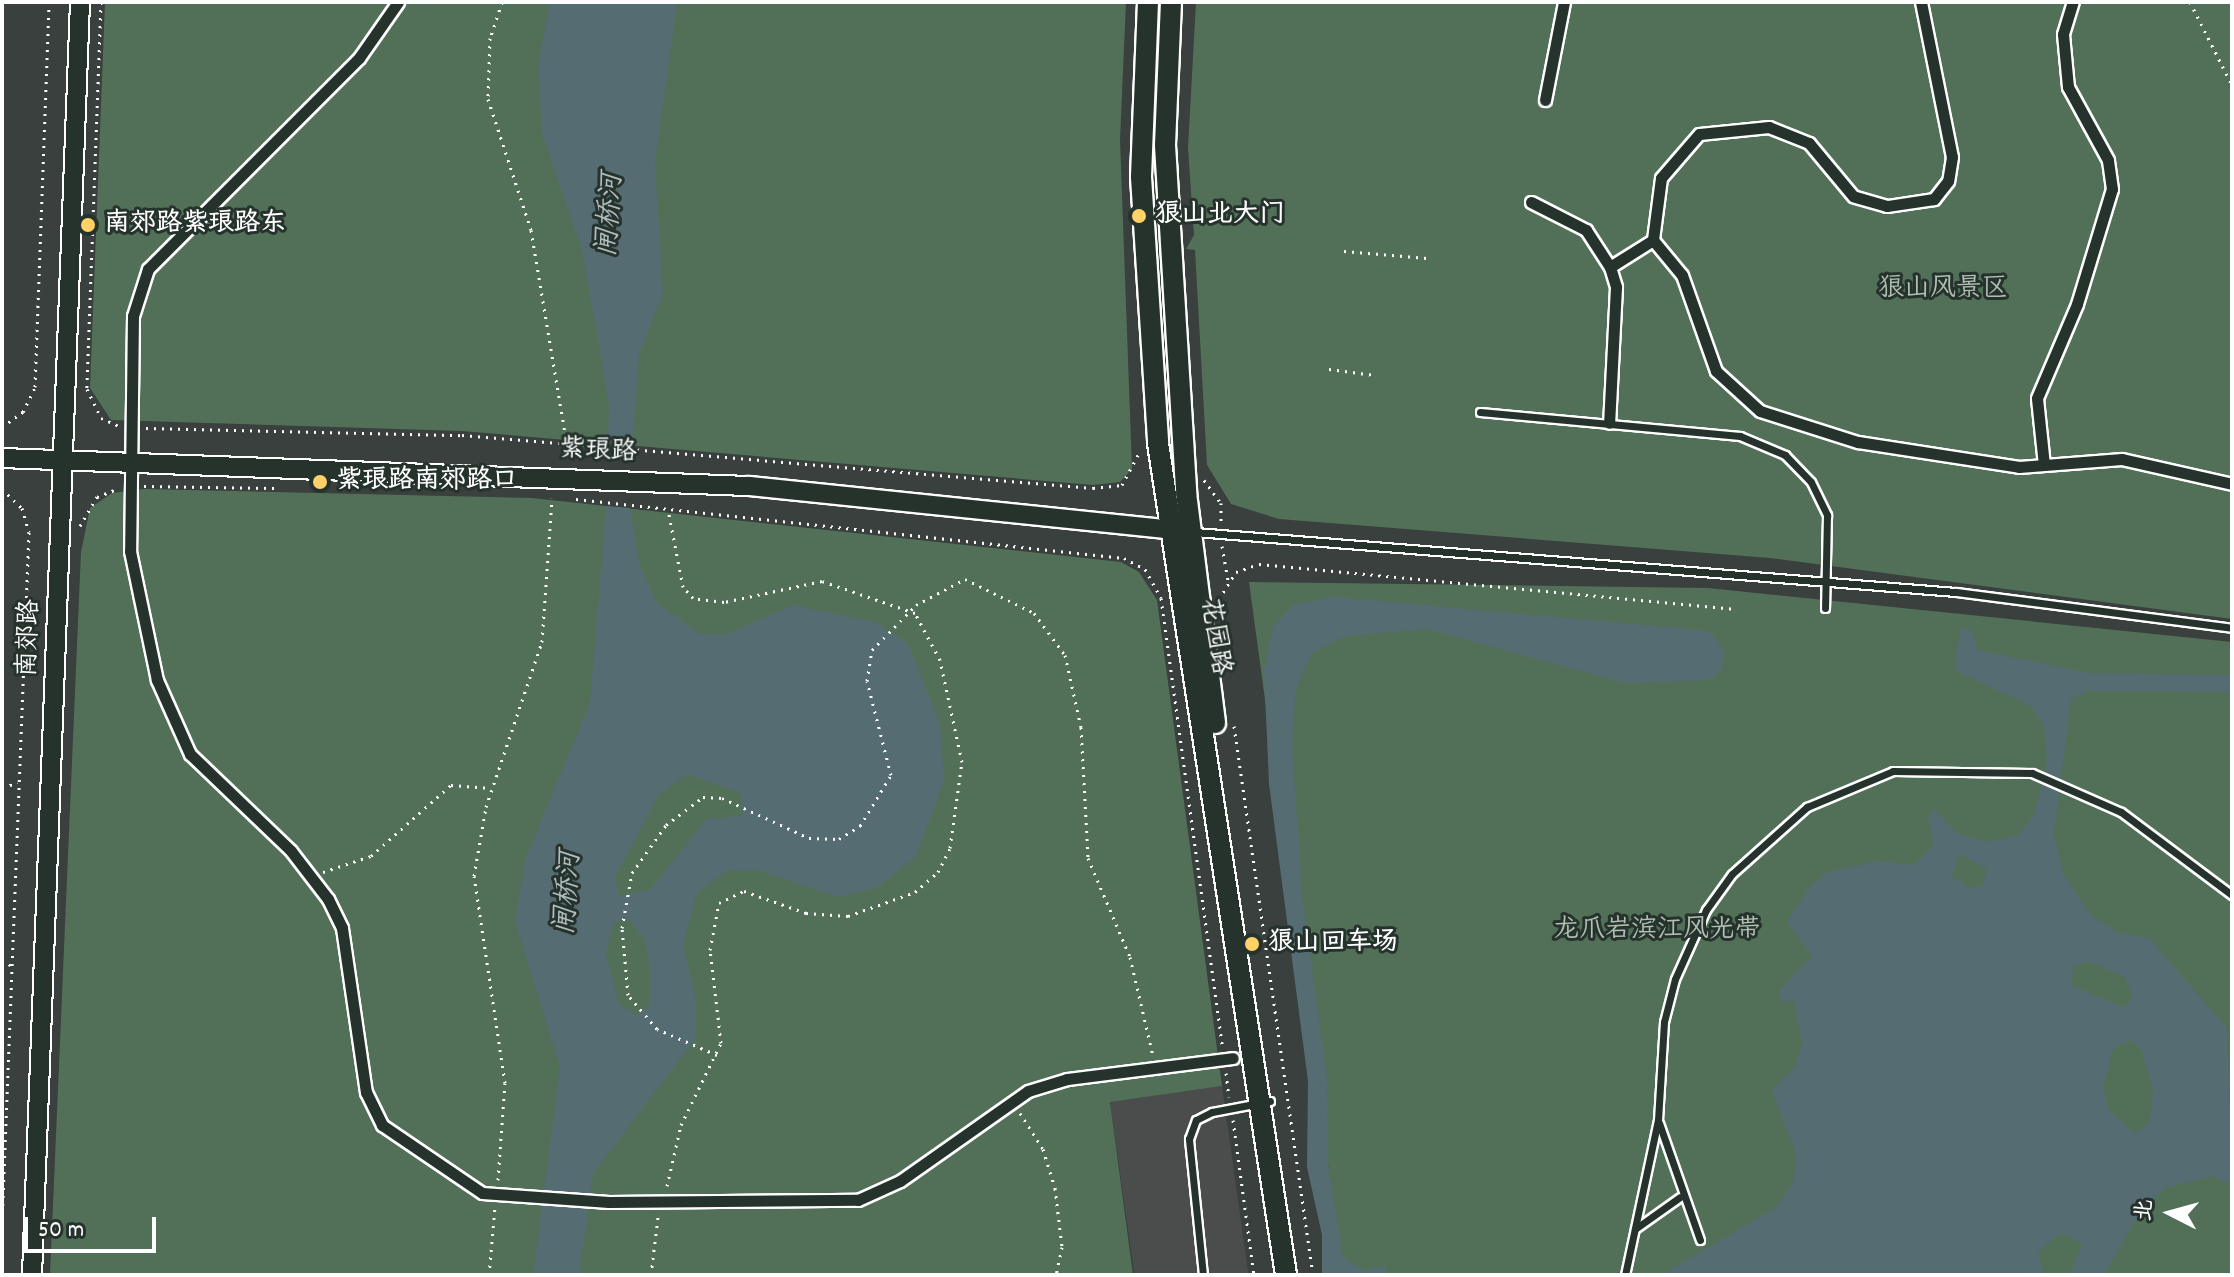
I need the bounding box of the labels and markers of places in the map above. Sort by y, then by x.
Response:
place label: 狼山北大门 [1155,200,1285,232]
marker: 狼山北大门 [1130,207,1148,225]
place label: 南郊路紫琅路东 [104,209,286,241]
marker: 南郊路紫琅路东 [79,216,97,234]
place label: 紫琅路南郊路口 [336,466,518,498]
marker: 紫琅路南郊路口 [311,473,329,491]
place label: 狼山回车场 [1268,928,1398,960]
marker: 狼山回车场 [1243,935,1261,953]

